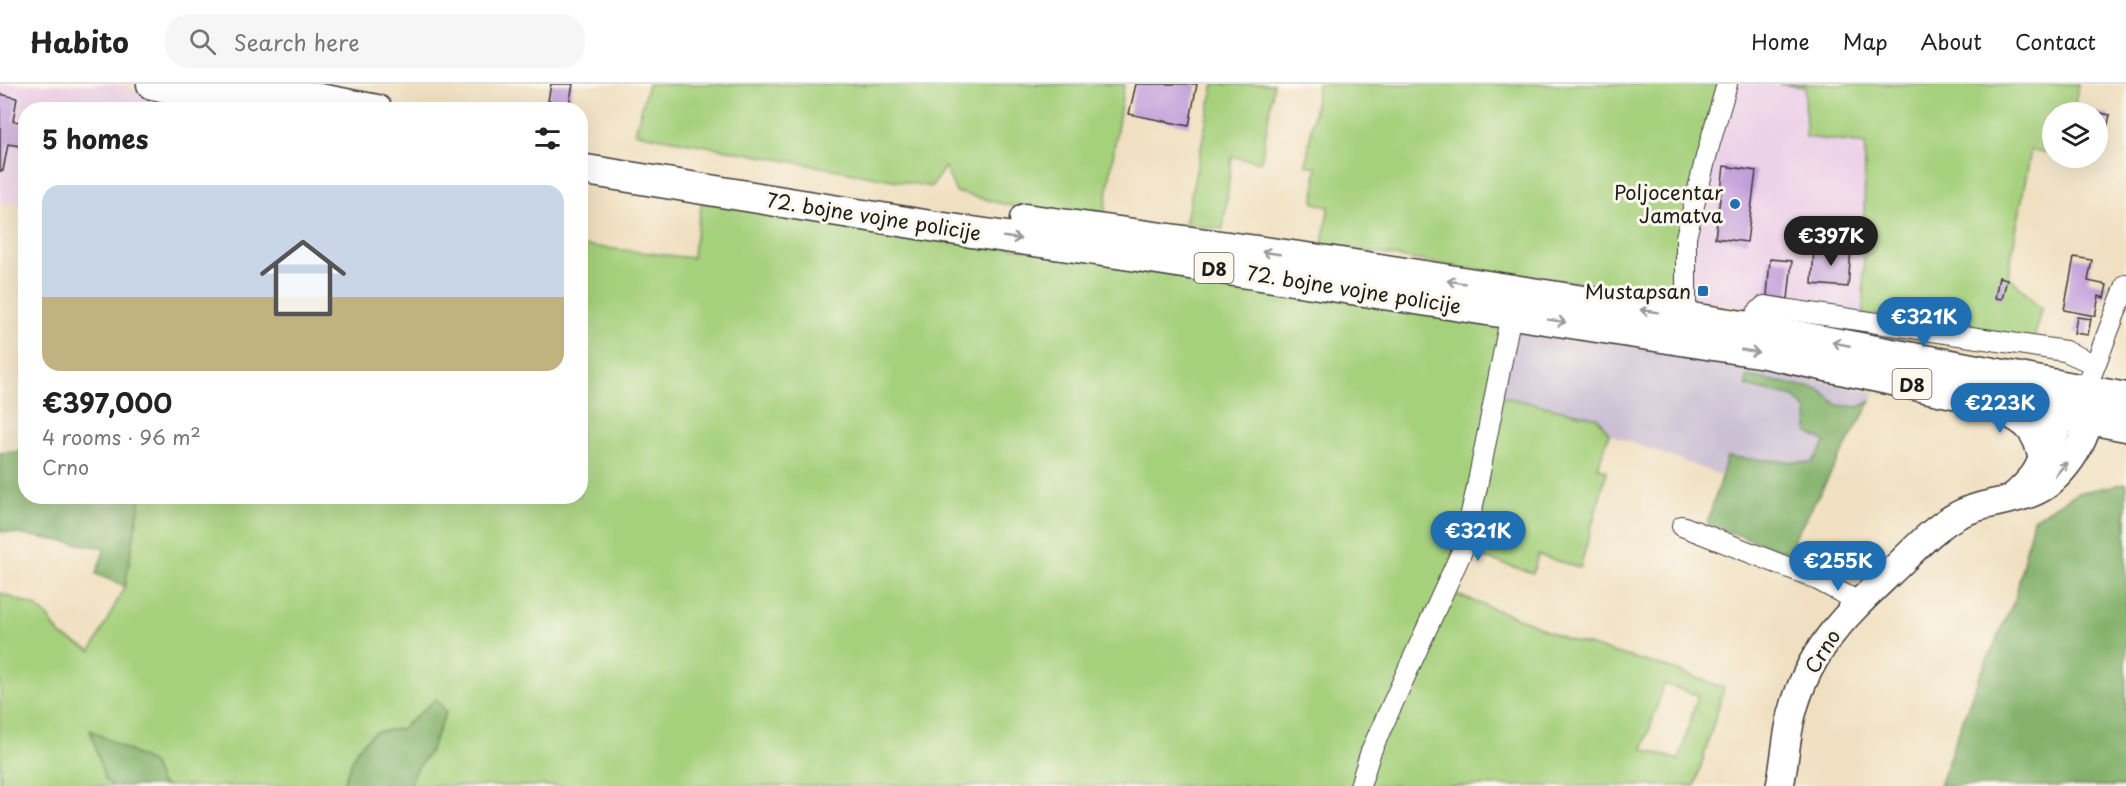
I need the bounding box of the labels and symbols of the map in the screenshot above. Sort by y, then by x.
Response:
place label: Poljocentar Jamatva [1614,177,1724,230]
street label: 72. bojne vojne policije [765,184,983,248]
marker: Poljocentar Jamatva [1728,197,1742,211]
pin: €397K [1789,216,1873,267]
one-way arrow [1001,232,1021,243]
one-way arrow [1261,248,1281,259]
road number: D8 [1194,253,1234,283]
street label: 72. bojne vojne policije [1245,257,1463,321]
one-way arrow [1447,276,1467,287]
place label: Mustapsan [1585,276,1691,306]
marker: Mustapsan [1696,284,1710,298]
pin: €321K [1882,297,1966,348]
one-way arrow [1640,306,1659,317]
one-way arrow [1547,315,1567,326]
one-way arrow [1832,338,1852,349]
one-way arrow [1740,345,1759,356]
road number: D8 [1892,369,1932,399]
pin: €223K [1958,383,2042,434]
one-way arrow [2055,461,2068,477]
pin: €321K [1436,511,1520,562]
pin: €255K [1796,541,1880,592]
street label: Crno [1797,623,1847,679]

